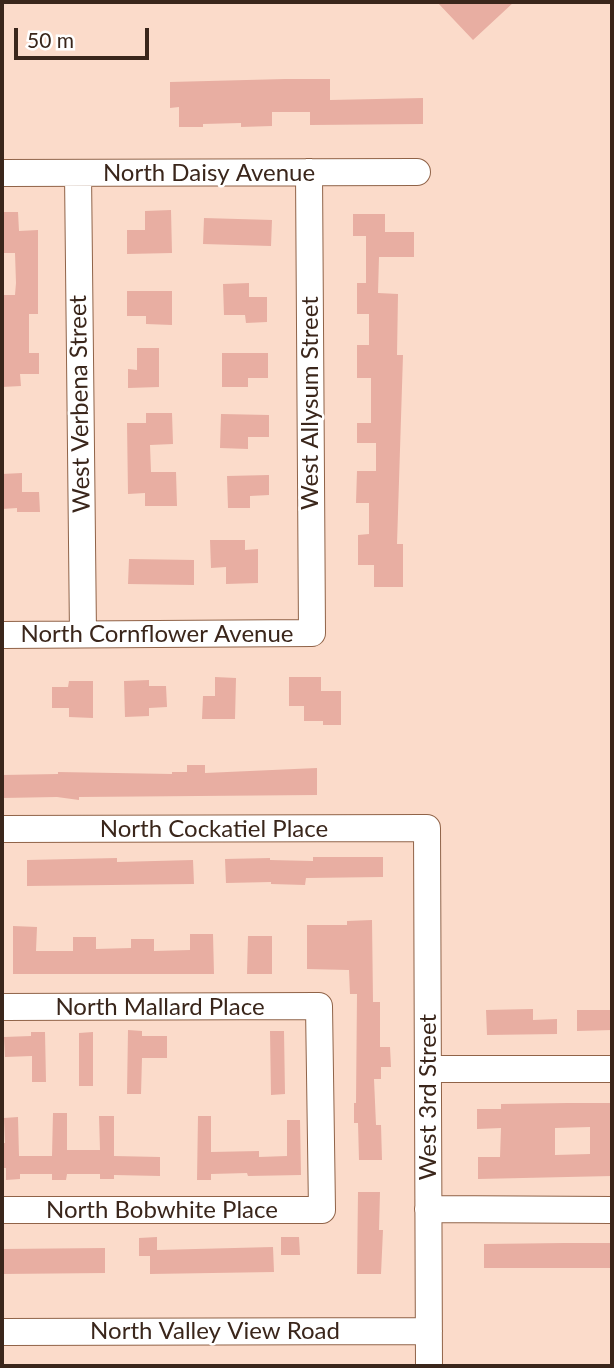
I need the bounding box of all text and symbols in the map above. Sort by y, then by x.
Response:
scale bar [18,14,152,58]
text: 50 m [27,27,74,52]
street label: North Daisy Avenue [103,159,315,187]
street label: West Verbena Street [64,295,96,513]
street label: West Allysum Street [296,296,324,510]
street label: North Cornflower Avenue [20,620,294,648]
street label: North Cockatiel Place [100,815,328,843]
street label: North Mallard Place [55,993,265,1021]
street label: West 3rd Street [414,1014,442,1180]
street label: North Bobwhite Place [46,1196,278,1224]
street label: North Valley View Road [90,1317,340,1345]

